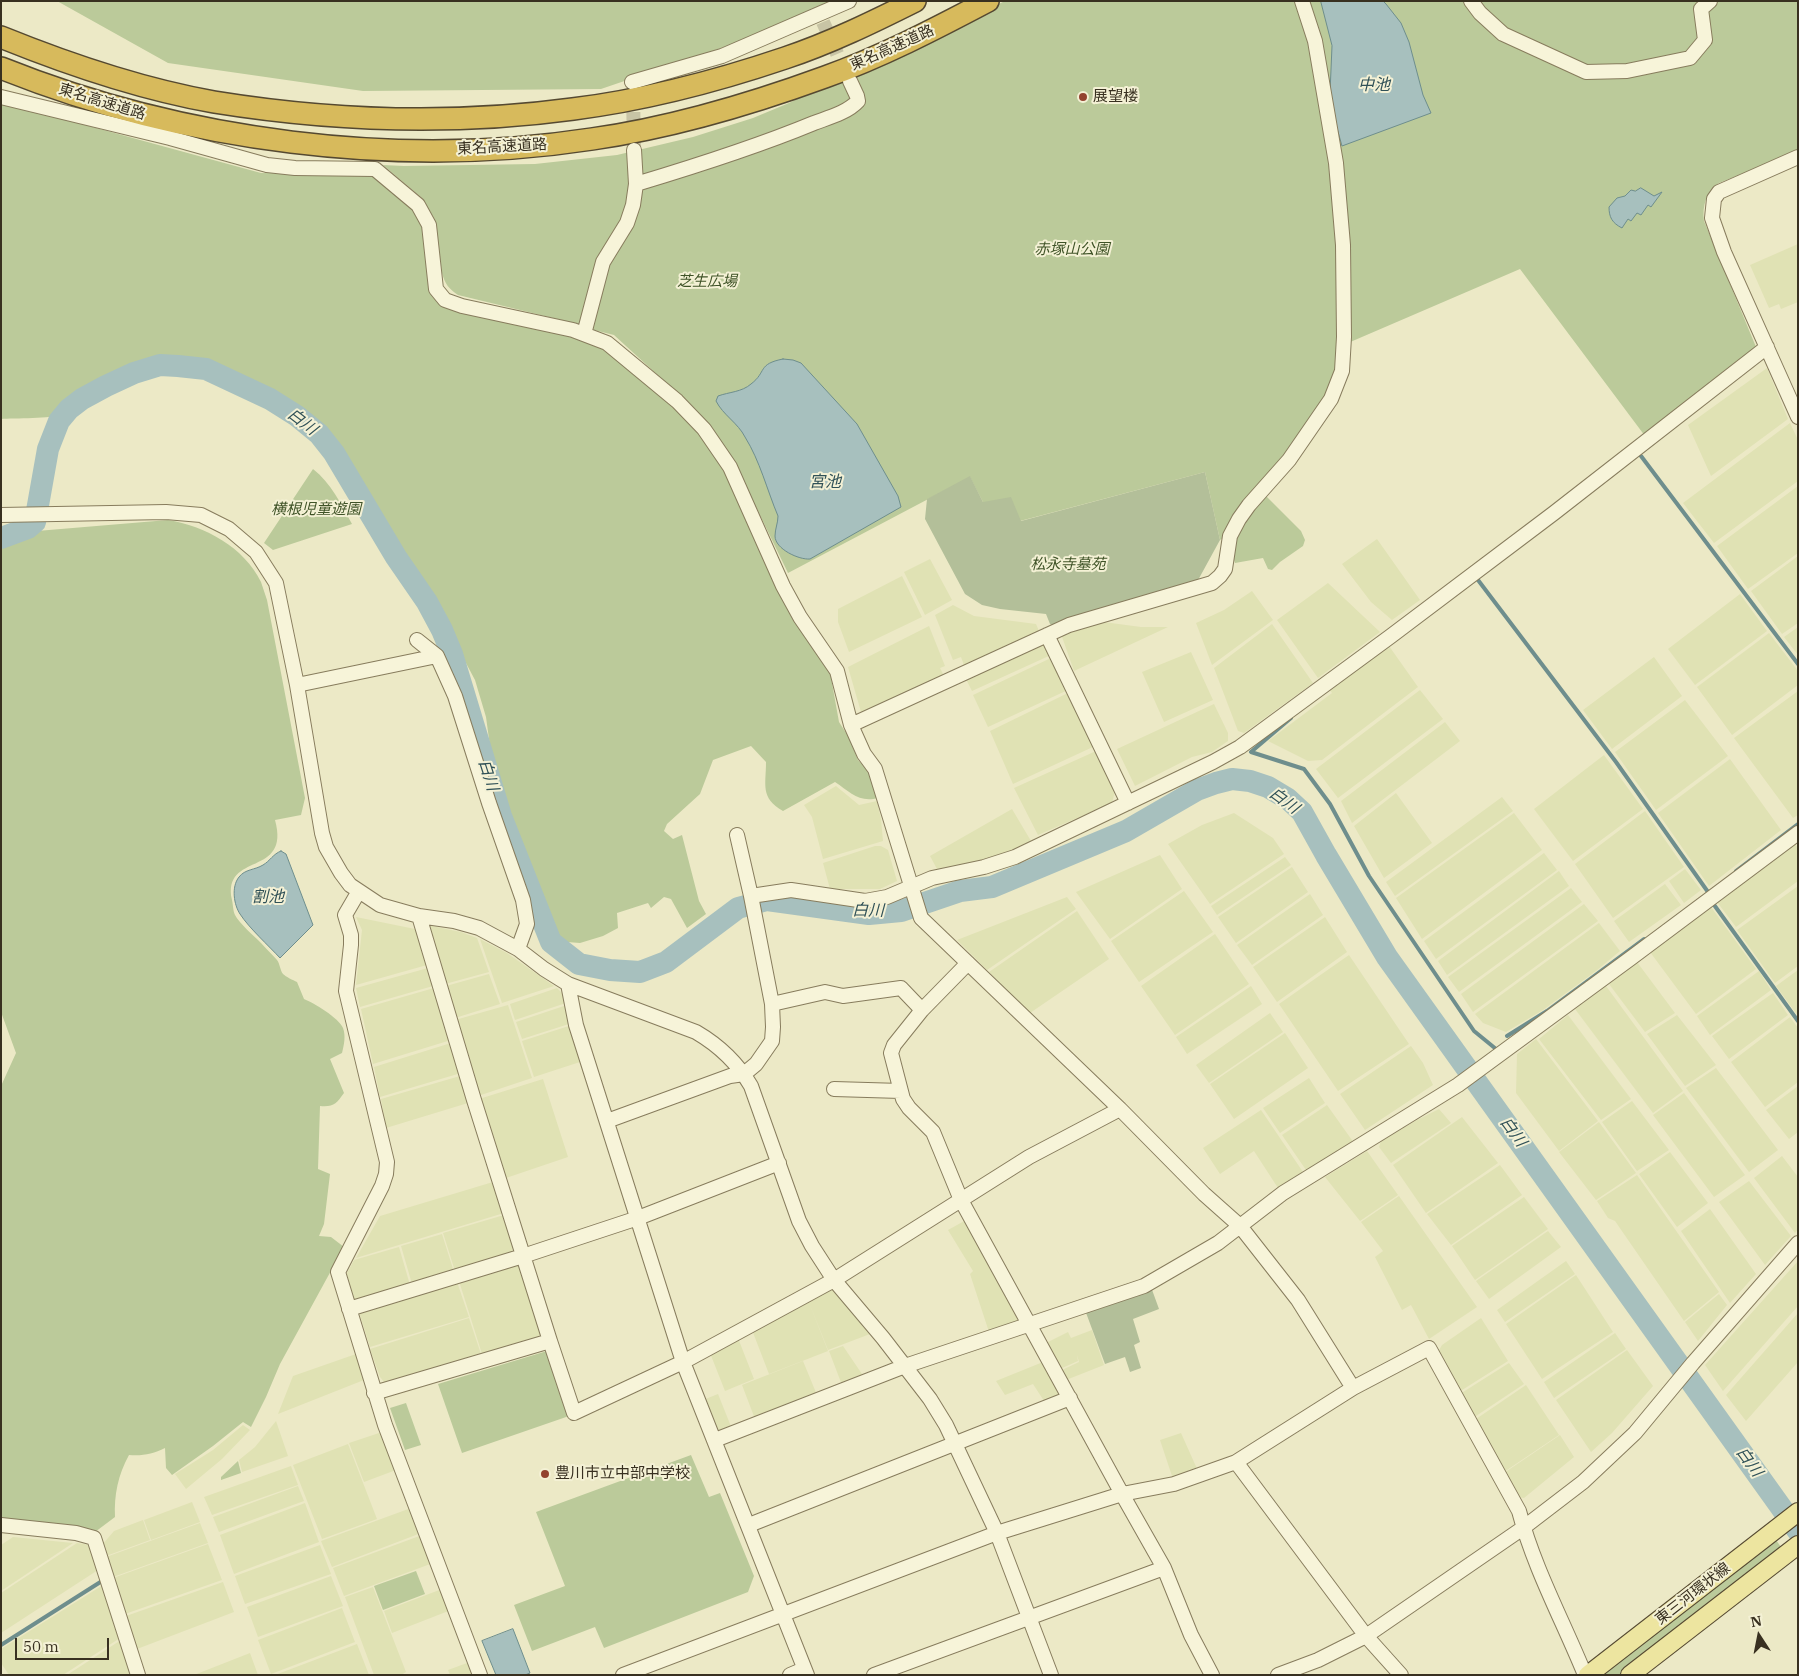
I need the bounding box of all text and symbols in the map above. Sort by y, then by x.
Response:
street label: 東名高速道路 [847,21,937,75]
water label: 中池 [1358,75,1390,95]
street label: 東名高速道路 [56,80,148,124]
place label: 展望楼 [1093,88,1138,106]
marker: 展望楼 [1077,91,1089,103]
street label: 東名高速道路 [457,136,547,158]
park label: 赤塚山公園 [1035,241,1109,259]
park label: 芝生広場 [677,273,737,291]
water label: 白川 [283,405,321,439]
water label: 宮池 [809,472,841,492]
park label: 横根児童遊園 [271,501,361,519]
park label: 松永寺墓苑 [1031,556,1105,574]
water label: 白川 [474,757,502,793]
water label: 白川 [1265,784,1303,818]
water label: 割池 [252,887,284,907]
water label: 白川 [852,901,884,921]
water label: 白川 [1496,1113,1530,1151]
water label: 白川 [1732,1443,1766,1481]
place label: 豊川市立中部中学校 [555,1465,690,1483]
marker: 豊川市立中部中学校 [539,1468,551,1480]
street label: 東三河環状線 [1652,1559,1734,1629]
north arrow [1734,1611,1784,1661]
text: N [1749,1611,1763,1631]
scale bar [18,1628,111,1660]
text: 50 m [23,1637,59,1656]

